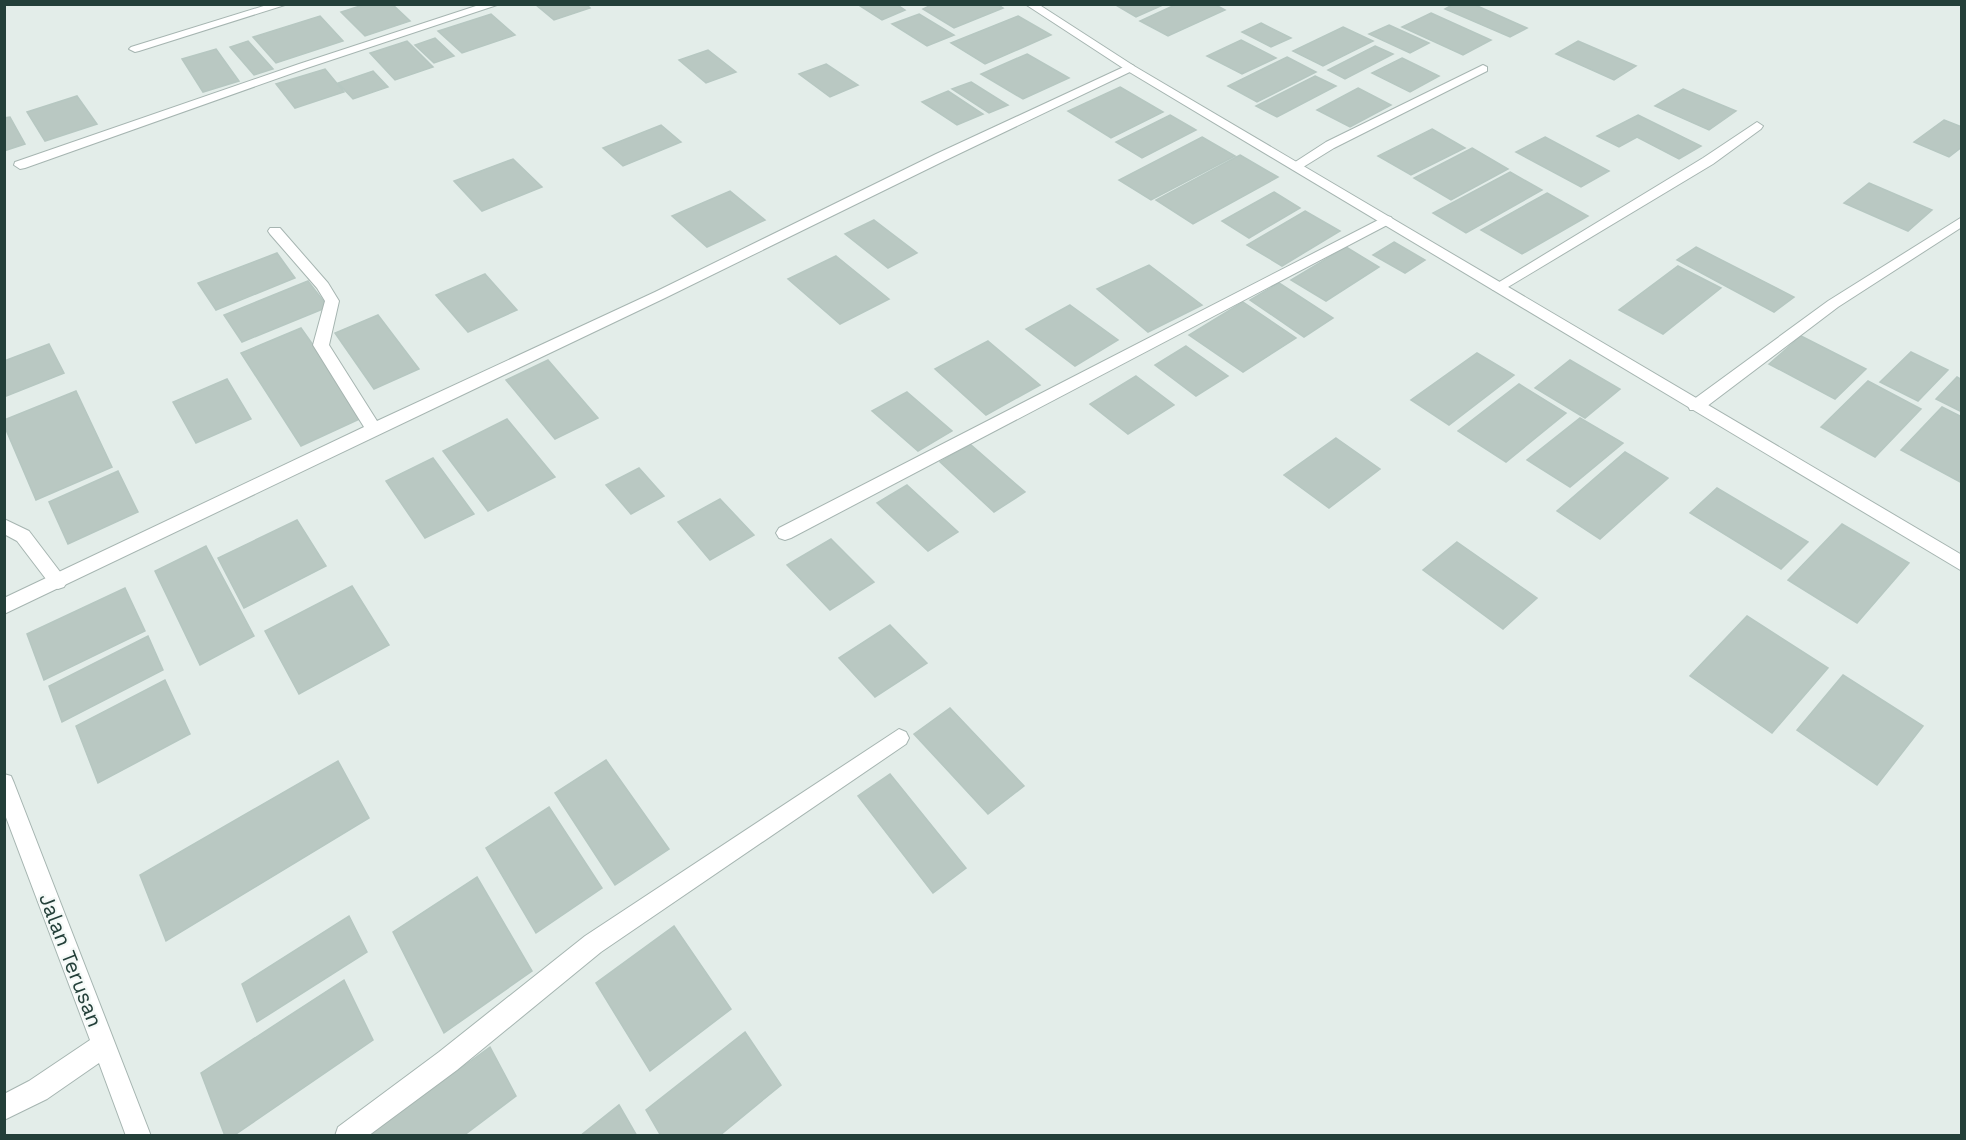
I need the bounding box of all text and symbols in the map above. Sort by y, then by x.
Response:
street label: Jalan Terusan [34,890,108,1030]

